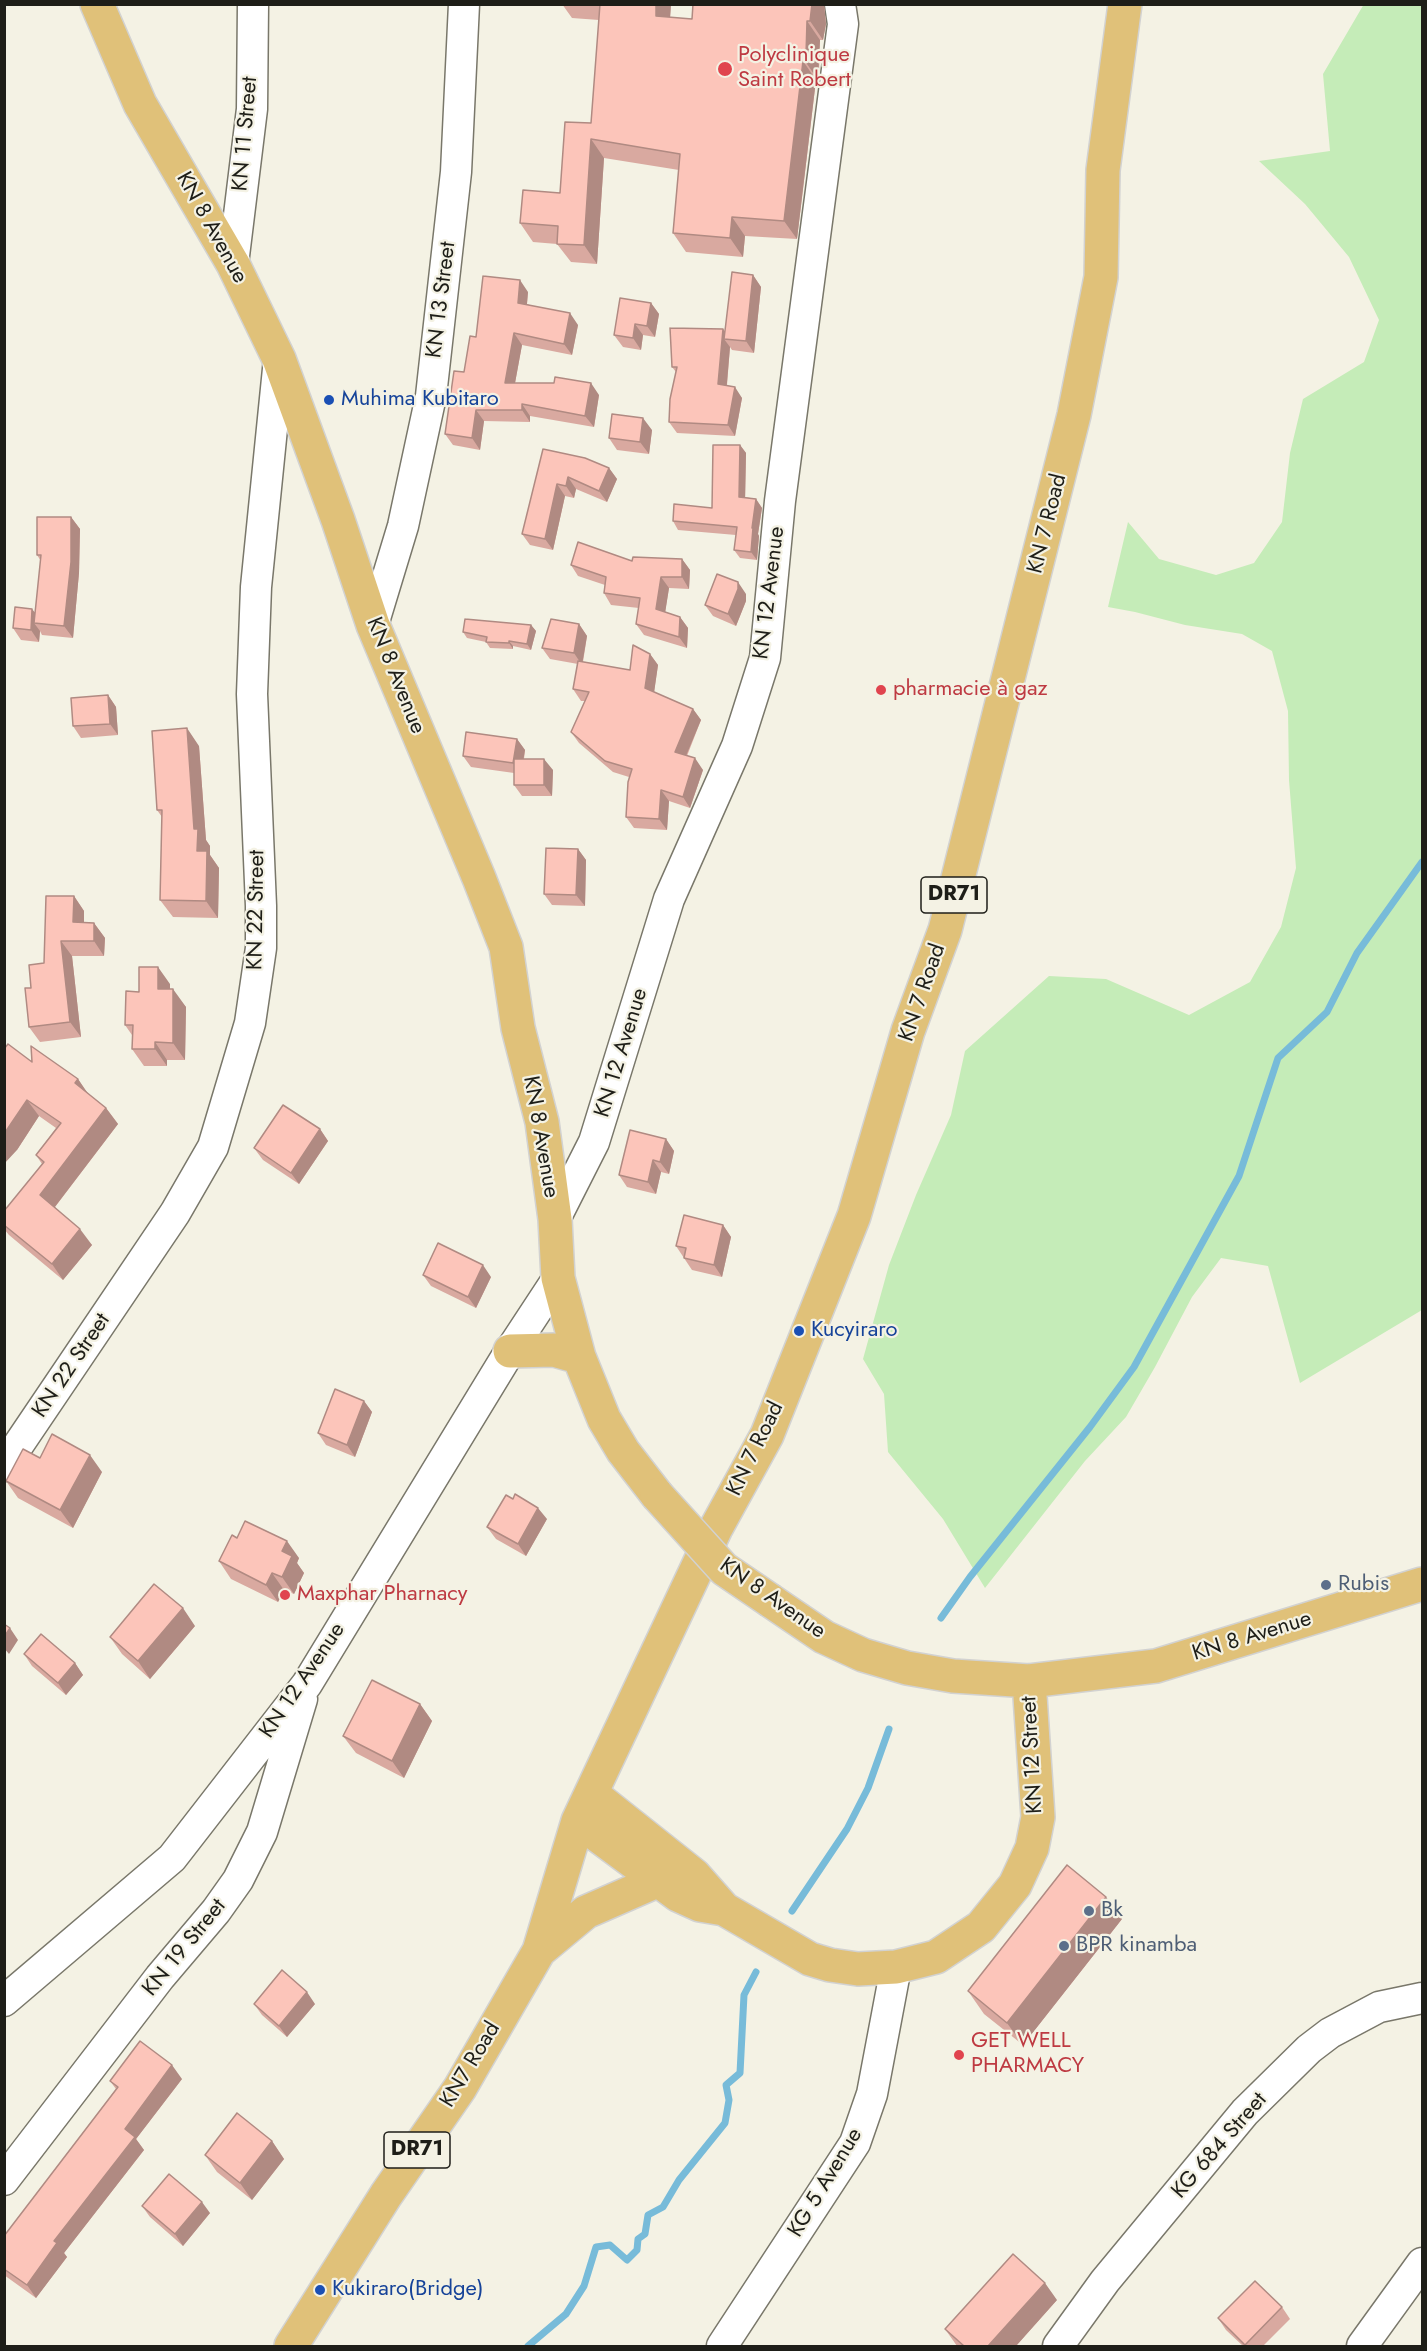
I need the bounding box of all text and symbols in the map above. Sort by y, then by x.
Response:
place label: Polyclinique Saint Robert [738,43,851,94]
marker: Polyclinique Saint Robert [716,60,734,78]
street label: KN 11 Street [228,76,264,192]
street label: KN 8 Avenue [170,168,252,288]
street label: KN 13 Street [422,240,462,360]
place label: Muhima Kubitaro [341,387,499,413]
marker: Muhima Kubitaro [322,393,336,407]
street label: KN 7 Road [1023,471,1073,577]
street label: KN 12 Avenue [749,525,791,661]
street label: KN 8 Avenue [360,614,430,738]
place label: pharmacie à gaz [893,677,1048,703]
marker: pharmacie à gaz [874,683,888,697]
street label: KN 22 Street [243,850,271,970]
road number: DR71 [921,877,987,913]
street label: KN 7 Road [894,941,952,1045]
street label: KN 12 Avenue [590,985,654,1121]
street label: KN 8 Avenue [516,1074,564,1200]
street label: KN 22 Street [27,1309,117,1423]
place label: Kucyiraro [811,1318,898,1344]
marker: Kucyiraro [792,1324,806,1338]
street label: KN 7 Road [722,1398,790,1500]
street label: KN 8 Avenue [714,1553,830,1645]
place label: Rubis [1338,1572,1389,1598]
marker: Rubis [1319,1578,1333,1592]
place label: Maxphar Pharnacy [297,1582,468,1608]
marker: Maxphar Pharnacy [278,1588,292,1602]
street label: KN 8 Avenue [1189,1606,1315,1668]
street label: KN 12 Avenue [255,1618,351,1744]
street label: KN 12 Street [1017,1696,1049,1814]
street label: KN 19 Street [138,1894,232,2002]
place label: Bk [1101,1898,1123,1924]
marker: Bk [1082,1904,1096,1918]
place label: BPR kinamba [1076,1933,1197,1959]
marker: BPR kinamba [1057,1939,1071,1953]
street label: KN7 Road [435,2017,507,2113]
place label: GET WELL PHARMACY [971,2029,1084,2080]
marker: GET WELL PHARMACY [952,2048,966,2062]
street label: KG 684 Street [1167,2088,1273,2204]
street label: KG 5 Avenue [783,2124,869,2242]
road number: DR71 [384,2132,450,2168]
place label: Kukiraro(Bridge) [332,2277,484,2303]
marker: Kukiraro(Bridge) [313,2283,327,2297]

